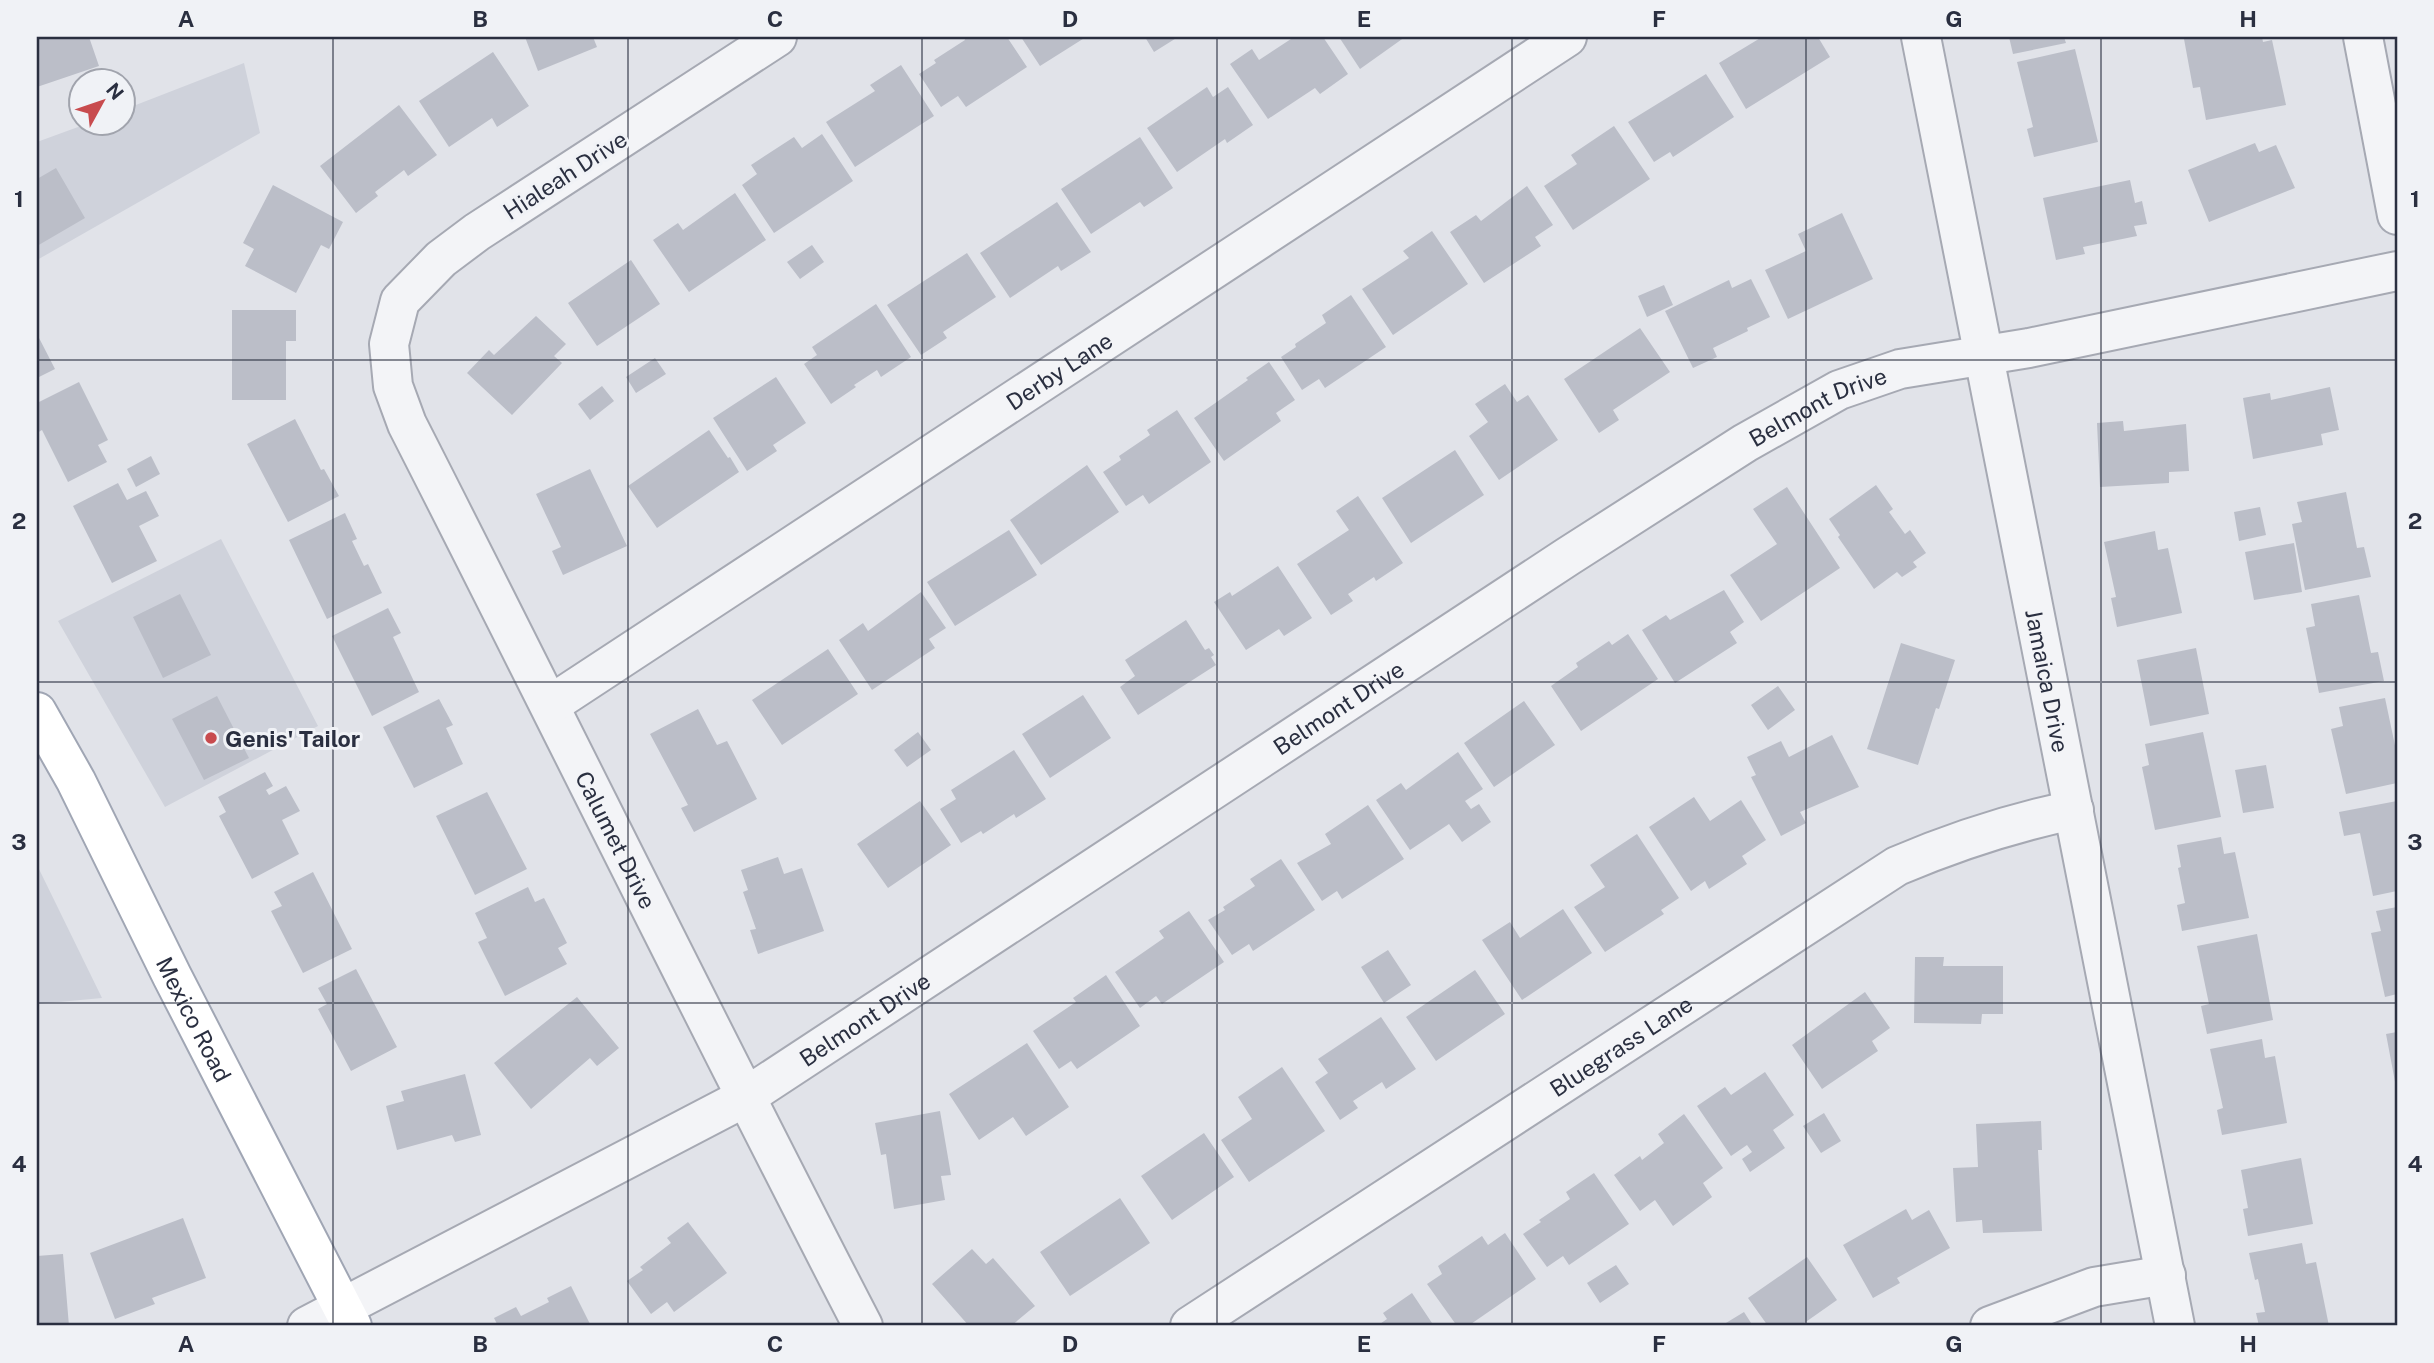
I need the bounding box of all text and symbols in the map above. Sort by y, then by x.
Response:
text: A [178,5,195,32]
text: B [472,5,488,32]
text: C [767,5,783,32]
text: D [1062,5,1078,32]
text: E [1357,5,1371,32]
text: F [1652,5,1666,32]
text: G [1945,5,1963,32]
text: H [2239,5,2257,32]
north arrow [66,66,136,136]
text: N [102,78,128,104]
street label: Hialeah Drive [498,125,632,225]
text: 1 [14,185,24,212]
text: 1 [2410,185,2420,212]
street label: Derby Lane [1001,326,1117,415]
street label: Belmont Drive [1744,361,1890,452]
text: 2 [12,507,26,534]
text: 2 [2408,507,2422,534]
street label: Jamaica Drive [2020,607,2075,755]
street label: Belmont Drive [1268,655,1409,760]
place label: Genis' Tailor [225,725,360,752]
marker: Genis' Tailor [203,730,219,746]
street label: Calumet Drive [571,766,662,913]
text: 3 [11,828,27,855]
text: 3 [2407,828,2423,855]
street label: Mexico Road [151,952,237,1086]
street label: Belmont Drive [794,966,935,1072]
street label: Bluegrass Lane [1545,989,1697,1102]
text: 4 [11,1150,27,1177]
text: 4 [2407,1150,2423,1177]
text: A [178,1330,195,1357]
text: B [472,1330,488,1357]
text: C [767,1330,783,1357]
text: D [1062,1330,1078,1357]
text: E [1357,1330,1371,1357]
text: F [1652,1330,1666,1357]
text: G [1945,1330,1963,1357]
text: H [2239,1330,2257,1357]

